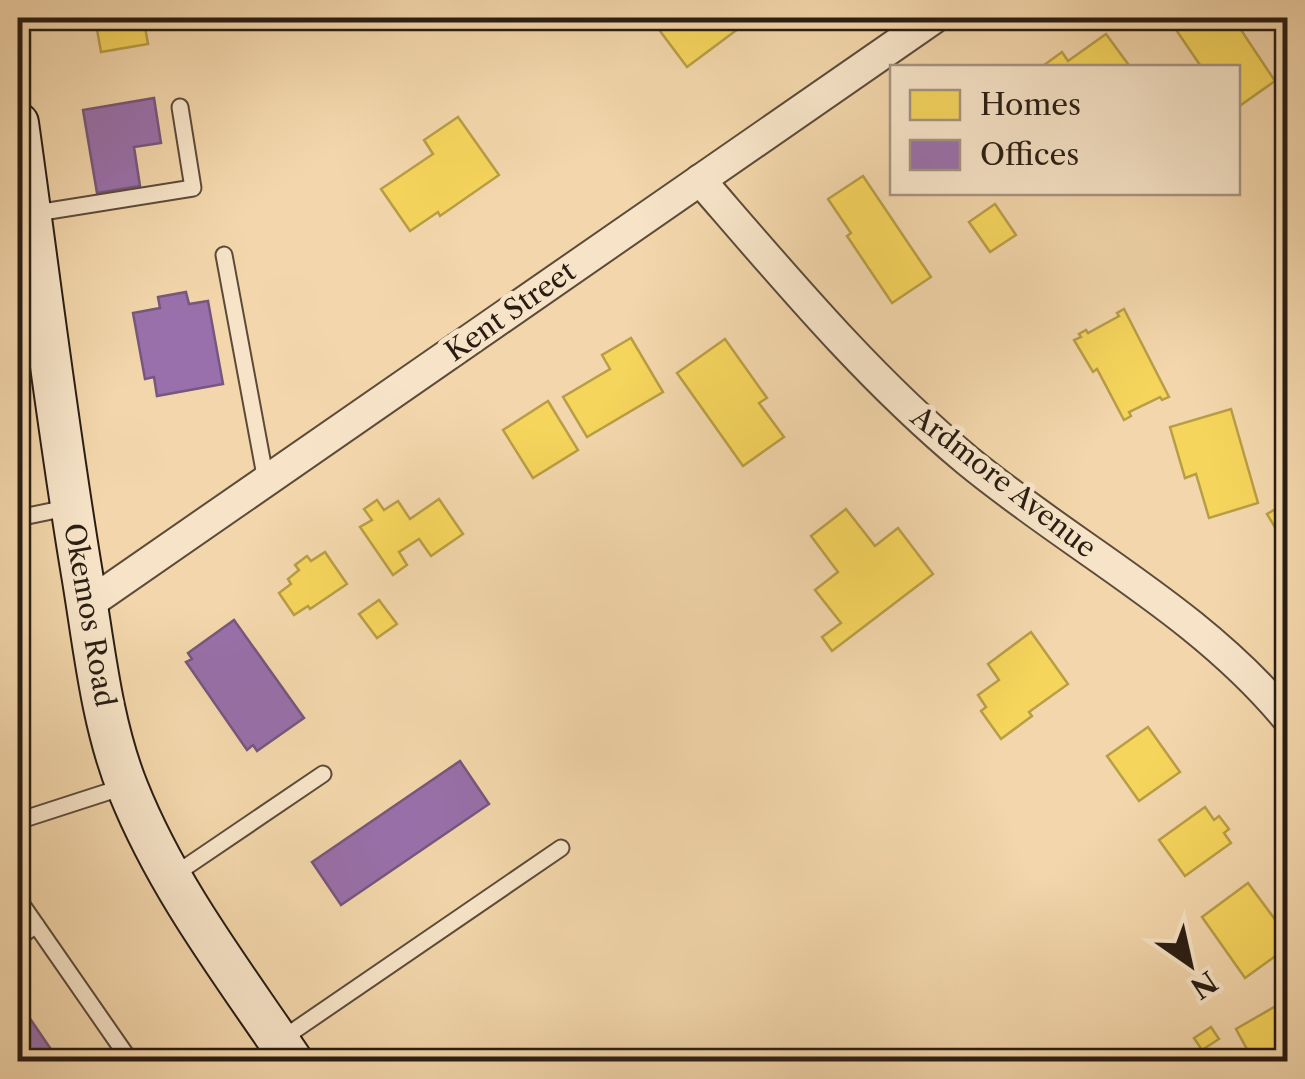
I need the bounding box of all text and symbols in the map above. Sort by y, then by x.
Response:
legend [890,65,1240,195]
text: Homes [980,86,1081,123]
text: Offices [980,136,1079,173]
street label: Kent Street [438,254,582,368]
street label: Ardmore Avenue [904,399,1103,565]
street label: Okemos Road [57,520,123,710]
north arrow [1140,914,1240,1014]
text: N [1184,964,1224,1006]

